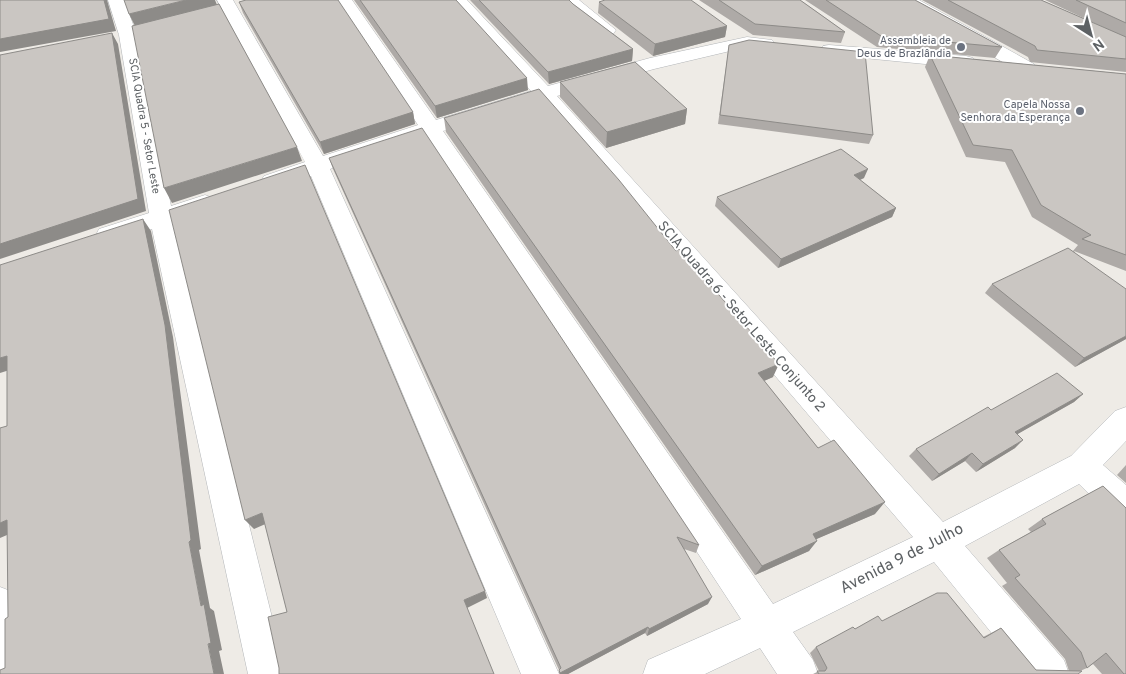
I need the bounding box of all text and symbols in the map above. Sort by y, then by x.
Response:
north arrow [1066,10,1116,60]
place label: Assembleia de Deus de Brazlândia [857,34,951,61]
text: N [1089,34,1107,54]
marker: Assembleia de Deus de Brazlândia [955,41,967,53]
street label: SCIA Quadra 5 - Setor Leste [125,57,163,195]
place label: Capela Nossa Senhora da Esperança [960,98,1070,125]
marker: Capela Nossa Senhora da Esperança [1074,105,1086,117]
street label: SCIA Quadra 6 - Setor Leste Conjunto 2 [653,218,829,416]
street label: Avenida 9 de Julho [837,519,967,599]

